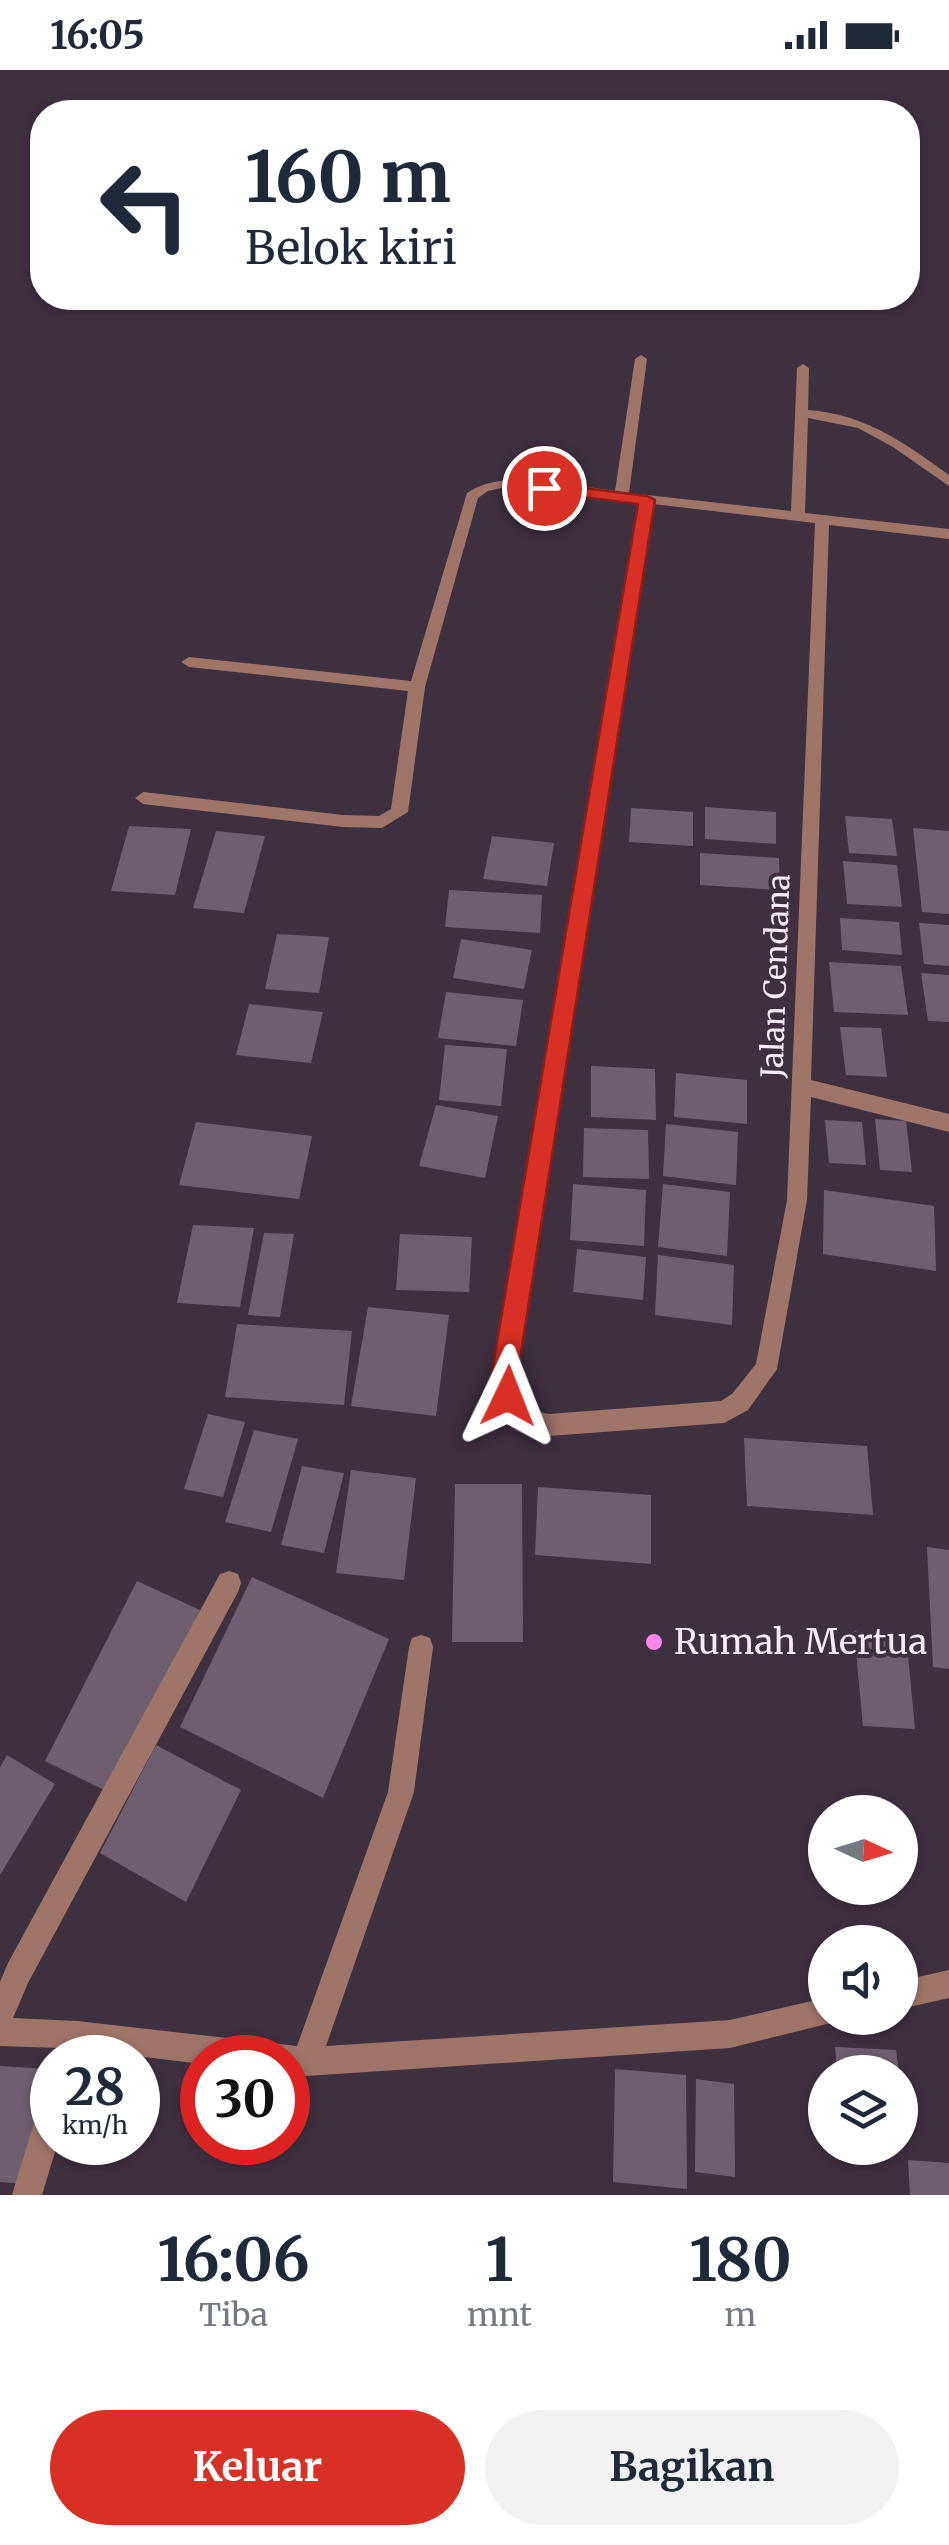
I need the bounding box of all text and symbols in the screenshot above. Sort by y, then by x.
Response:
text: 16:05 [50,12,145,59]
text: 160 m [245,133,451,221]
icon: left [80,140,210,270]
text: Belok kiri [245,220,457,276]
pin [502,446,587,531]
icon: arrive [517,461,572,516]
street label: Jalan Cendana [752,873,798,1080]
position arrow [456,1344,560,1448]
place label: Rumah Mertua [674,1620,927,1664]
marker: Rumah Mertua [643,1631,665,1653]
north arrow [808,1795,918,1905]
map controls [808,1795,918,2165]
button: sound [808,1925,918,2035]
speed limit sign: 30 [180,2035,310,2165]
button: layers [808,2055,918,2165]
text: 28 [65,2056,125,2119]
text: km/h [62,2109,128,2141]
text: 16:06 [157,2222,310,2297]
text: 1 [486,2222,513,2297]
text: 180 [689,2222,792,2297]
text: Tiba [199,2295,268,2335]
text: mnt [467,2295,532,2335]
text: m [725,2295,756,2335]
button: Keluar [50,2410,465,2525]
button: Bagikan [485,2410,899,2525]

